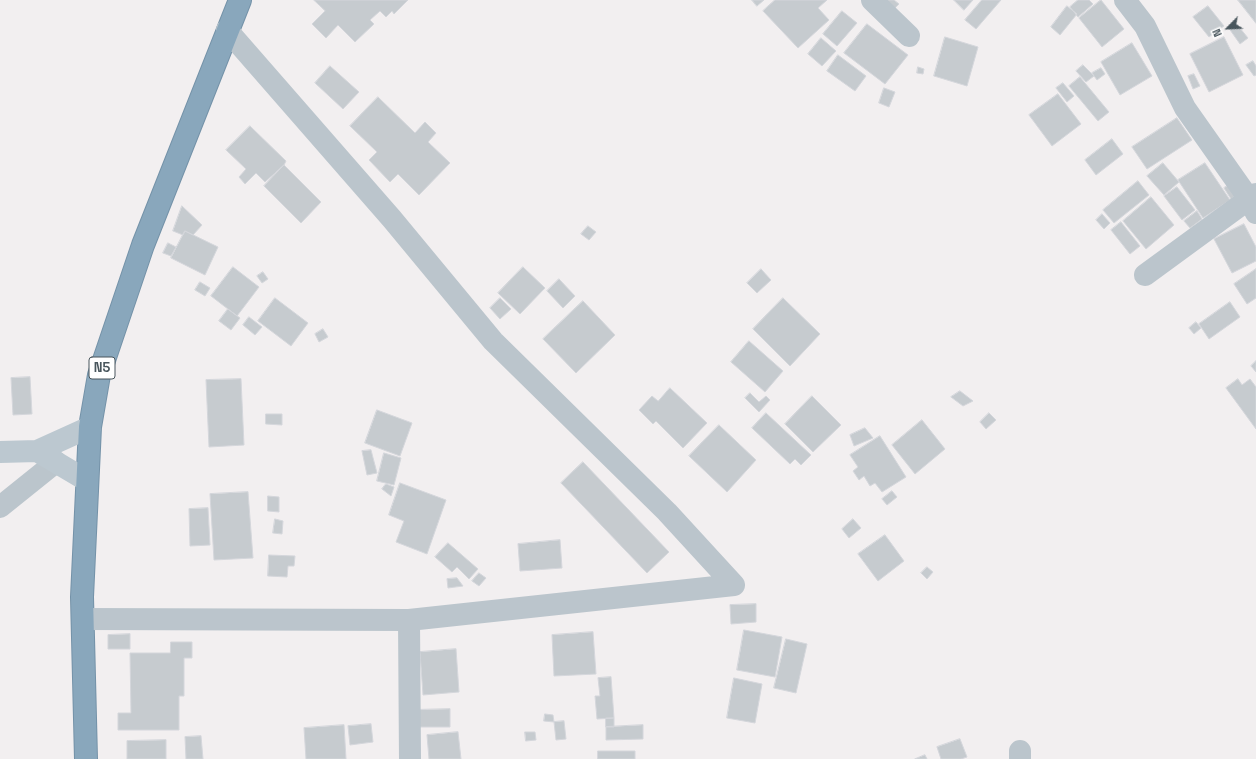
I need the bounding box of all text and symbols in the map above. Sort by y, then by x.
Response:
north arrow [1208,8,1248,48]
text: N [1209,27,1225,39]
road number: N5 [89,357,115,379]

